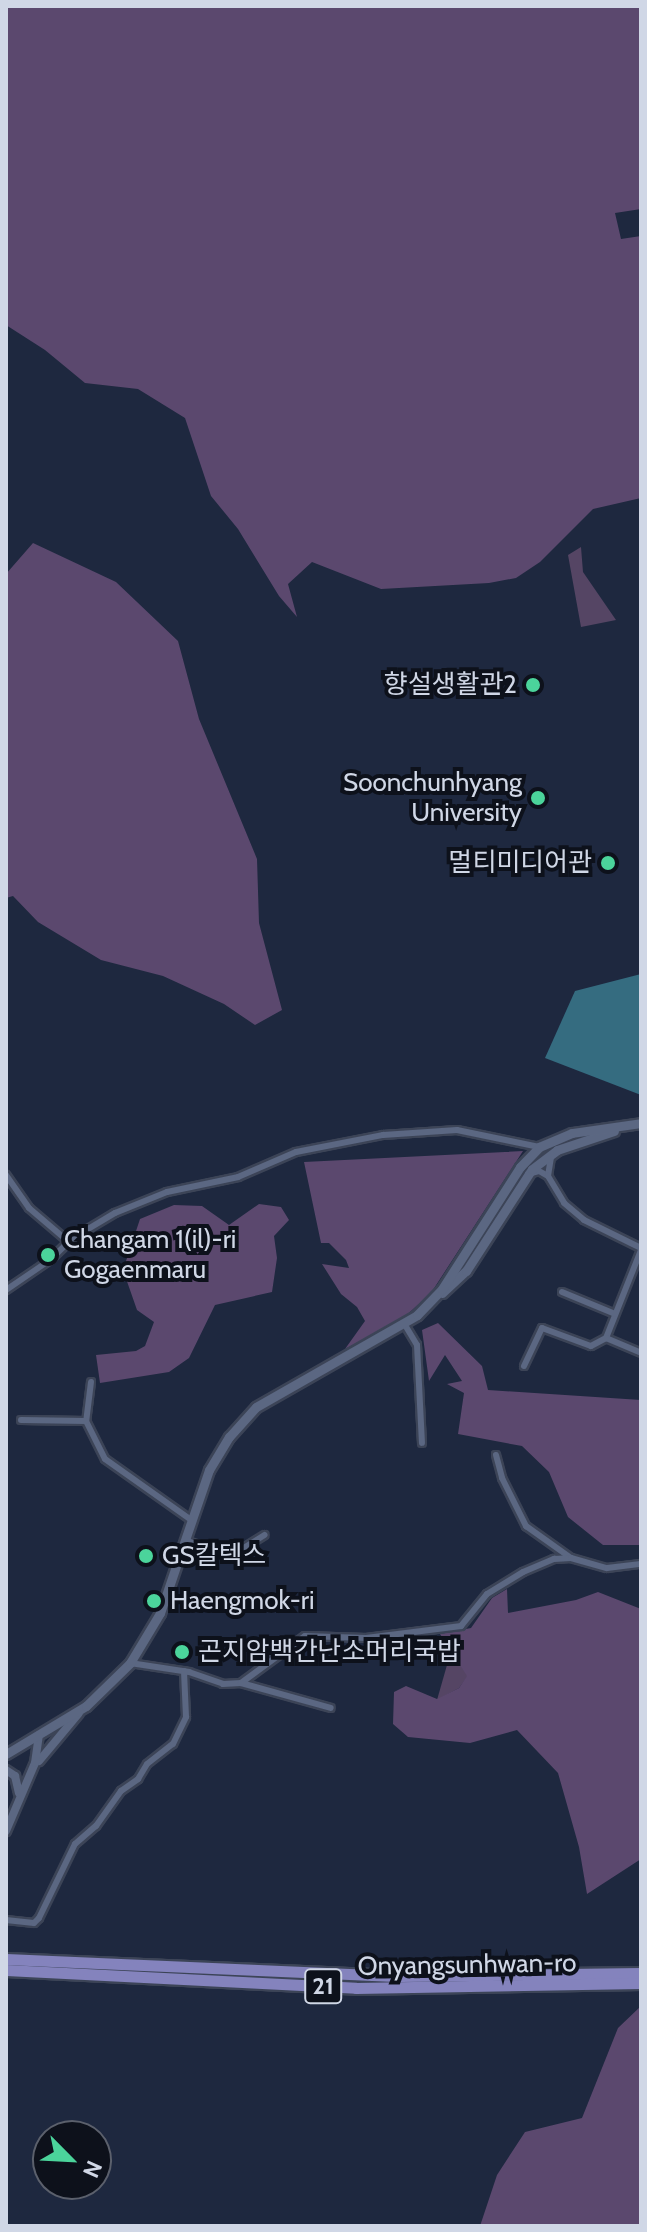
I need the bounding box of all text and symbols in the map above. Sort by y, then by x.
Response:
place label: 향설생활관2 [384,669,517,701]
marker: 향설생활관2 [524,676,542,694]
place label: Soonchunhyang University [343,767,522,828]
marker: Soonchunhyang University [529,789,547,807]
place label: 멀티미디어관 [448,847,592,879]
marker: 멀티미디어관 [599,854,617,872]
place label: Changam 1(il)-ri Gogaenmaru [64,1224,236,1286]
marker: Changam 1(il)-ri Gogaenmaru [39,1246,57,1264]
place label: GS칼텍스 [162,1540,266,1572]
marker: GS칼텍스 [137,1547,155,1565]
place label: Haengmok-ri [170,1585,314,1617]
marker: Haengmok-ri [145,1592,163,1610]
place label: 곤지암백간난소머리국밥 [198,1636,461,1668]
marker: 곤지암백간난소머리국밥 [173,1643,191,1661]
street label: Onyangsunhwan-ro [357,1947,577,1983]
road number: 21 [303,1966,343,2006]
north arrow [32,2120,112,2200]
text: N [77,2157,108,2182]

